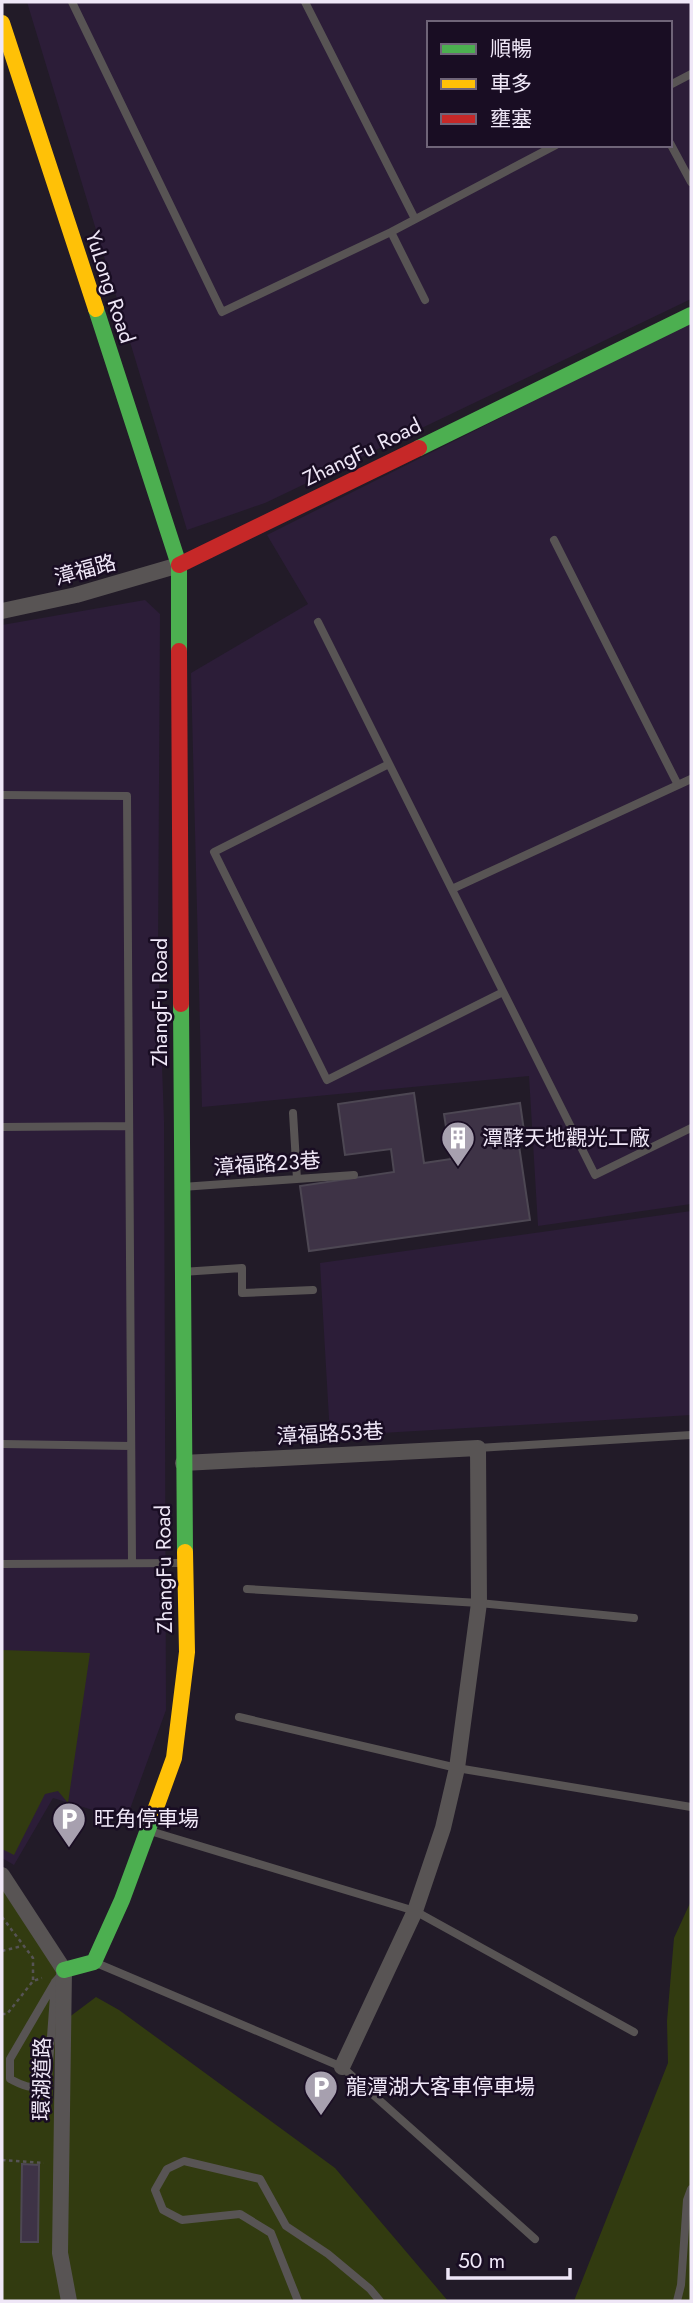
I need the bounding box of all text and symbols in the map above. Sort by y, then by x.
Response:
legend [427,21,672,147]
text: 順暢 [490,34,532,64]
text: 車多 [490,69,532,99]
text: 壅塞 [490,104,532,134]
street label: YuLong Road [78,227,142,347]
street label: ZhangFu Road [298,410,426,494]
street label: 漳福路 [51,547,119,593]
street label: ZhangFu Road [145,938,175,1066]
building icon: 潭酵天地觀光工廠 [439,1119,477,1168]
place label: 潭酵天地觀光工廠 [482,1123,650,1153]
street label: 漳福路23巷 [212,1145,322,1183]
street label: 漳福路53巷 [276,1416,384,1452]
street label: ZhangFu Road [148,1505,180,1633]
parking icon: 旺角停車場 [50,1800,88,1849]
place label: 旺角停車場 [94,1804,199,1834]
street label: 環湖道路 [26,2037,58,2121]
parking icon: 龍潭湖大客車停車場 [302,2068,340,2117]
place label: 龍潭湖大客車停車場 [346,2072,535,2102]
scale bar [448,2236,570,2280]
text: 50 m [458,2246,505,2276]

